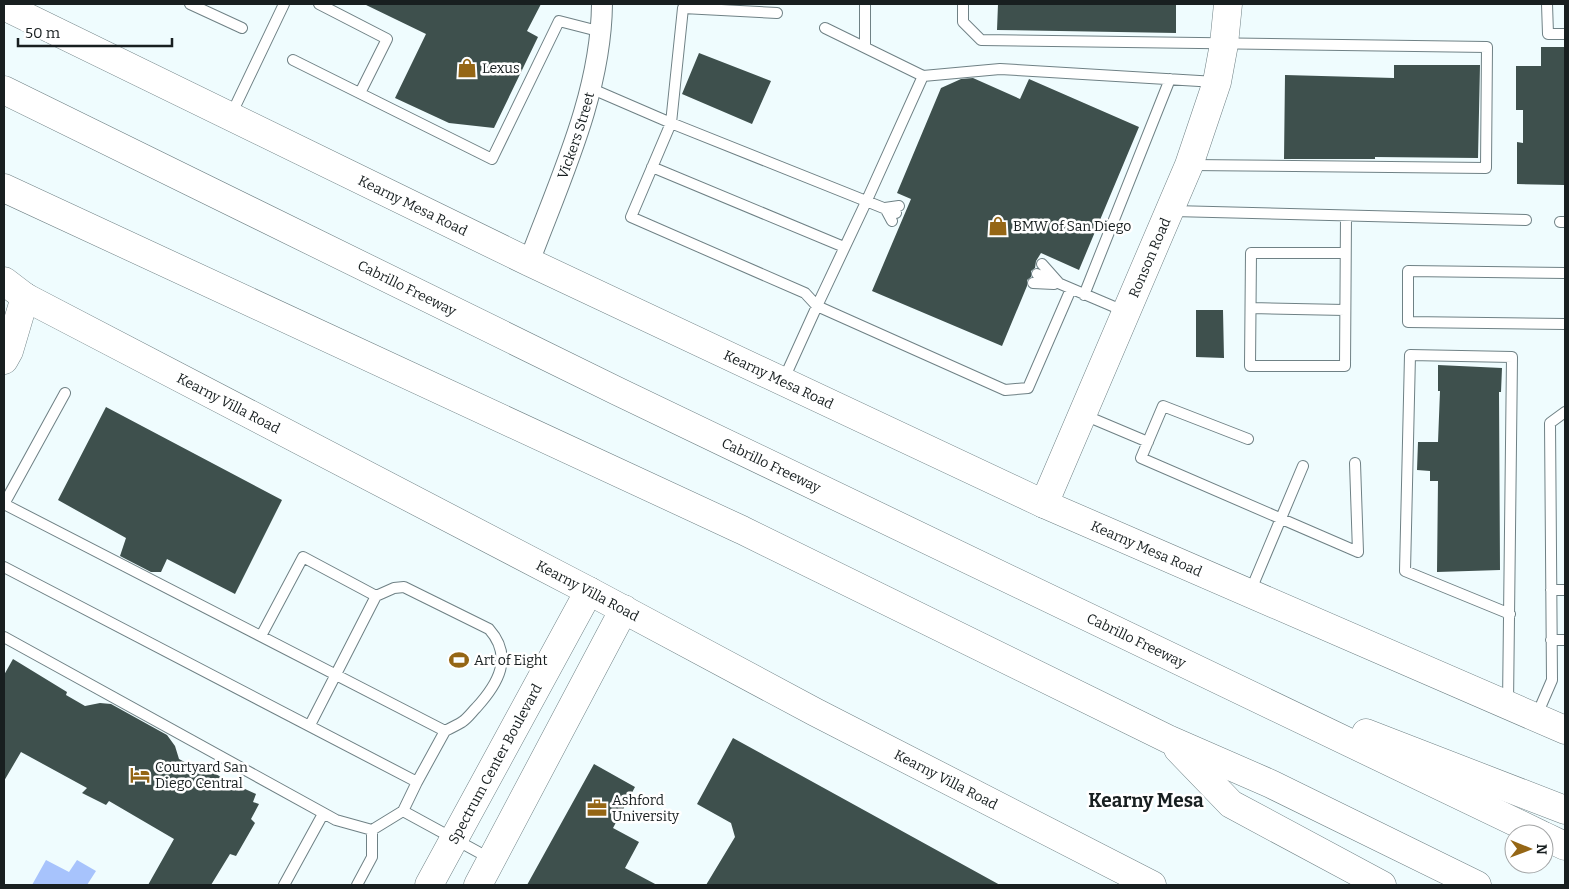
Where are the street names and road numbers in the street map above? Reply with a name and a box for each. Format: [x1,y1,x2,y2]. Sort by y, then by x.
street label: Vickers Street [554,90,598,181]
street label: Kearny Mesa Road [356,172,470,239]
street label: Ronson Road [1125,215,1174,300]
street label: Cabrillo Freeway [355,256,460,320]
street label: Kearny Mesa Road [721,346,836,412]
street label: Kearny Villa Road [174,369,283,437]
street label: Cabrillo Freeway [719,434,824,496]
street label: Kearny Mesa Road [1088,517,1205,580]
street label: Kearny Villa Road [533,556,642,625]
street label: Cabrillo Freeway [1084,609,1189,672]
street label: Spectrum Center Boulevard [445,681,545,847]
street label: Kearny Villa Road [891,746,1001,813]

